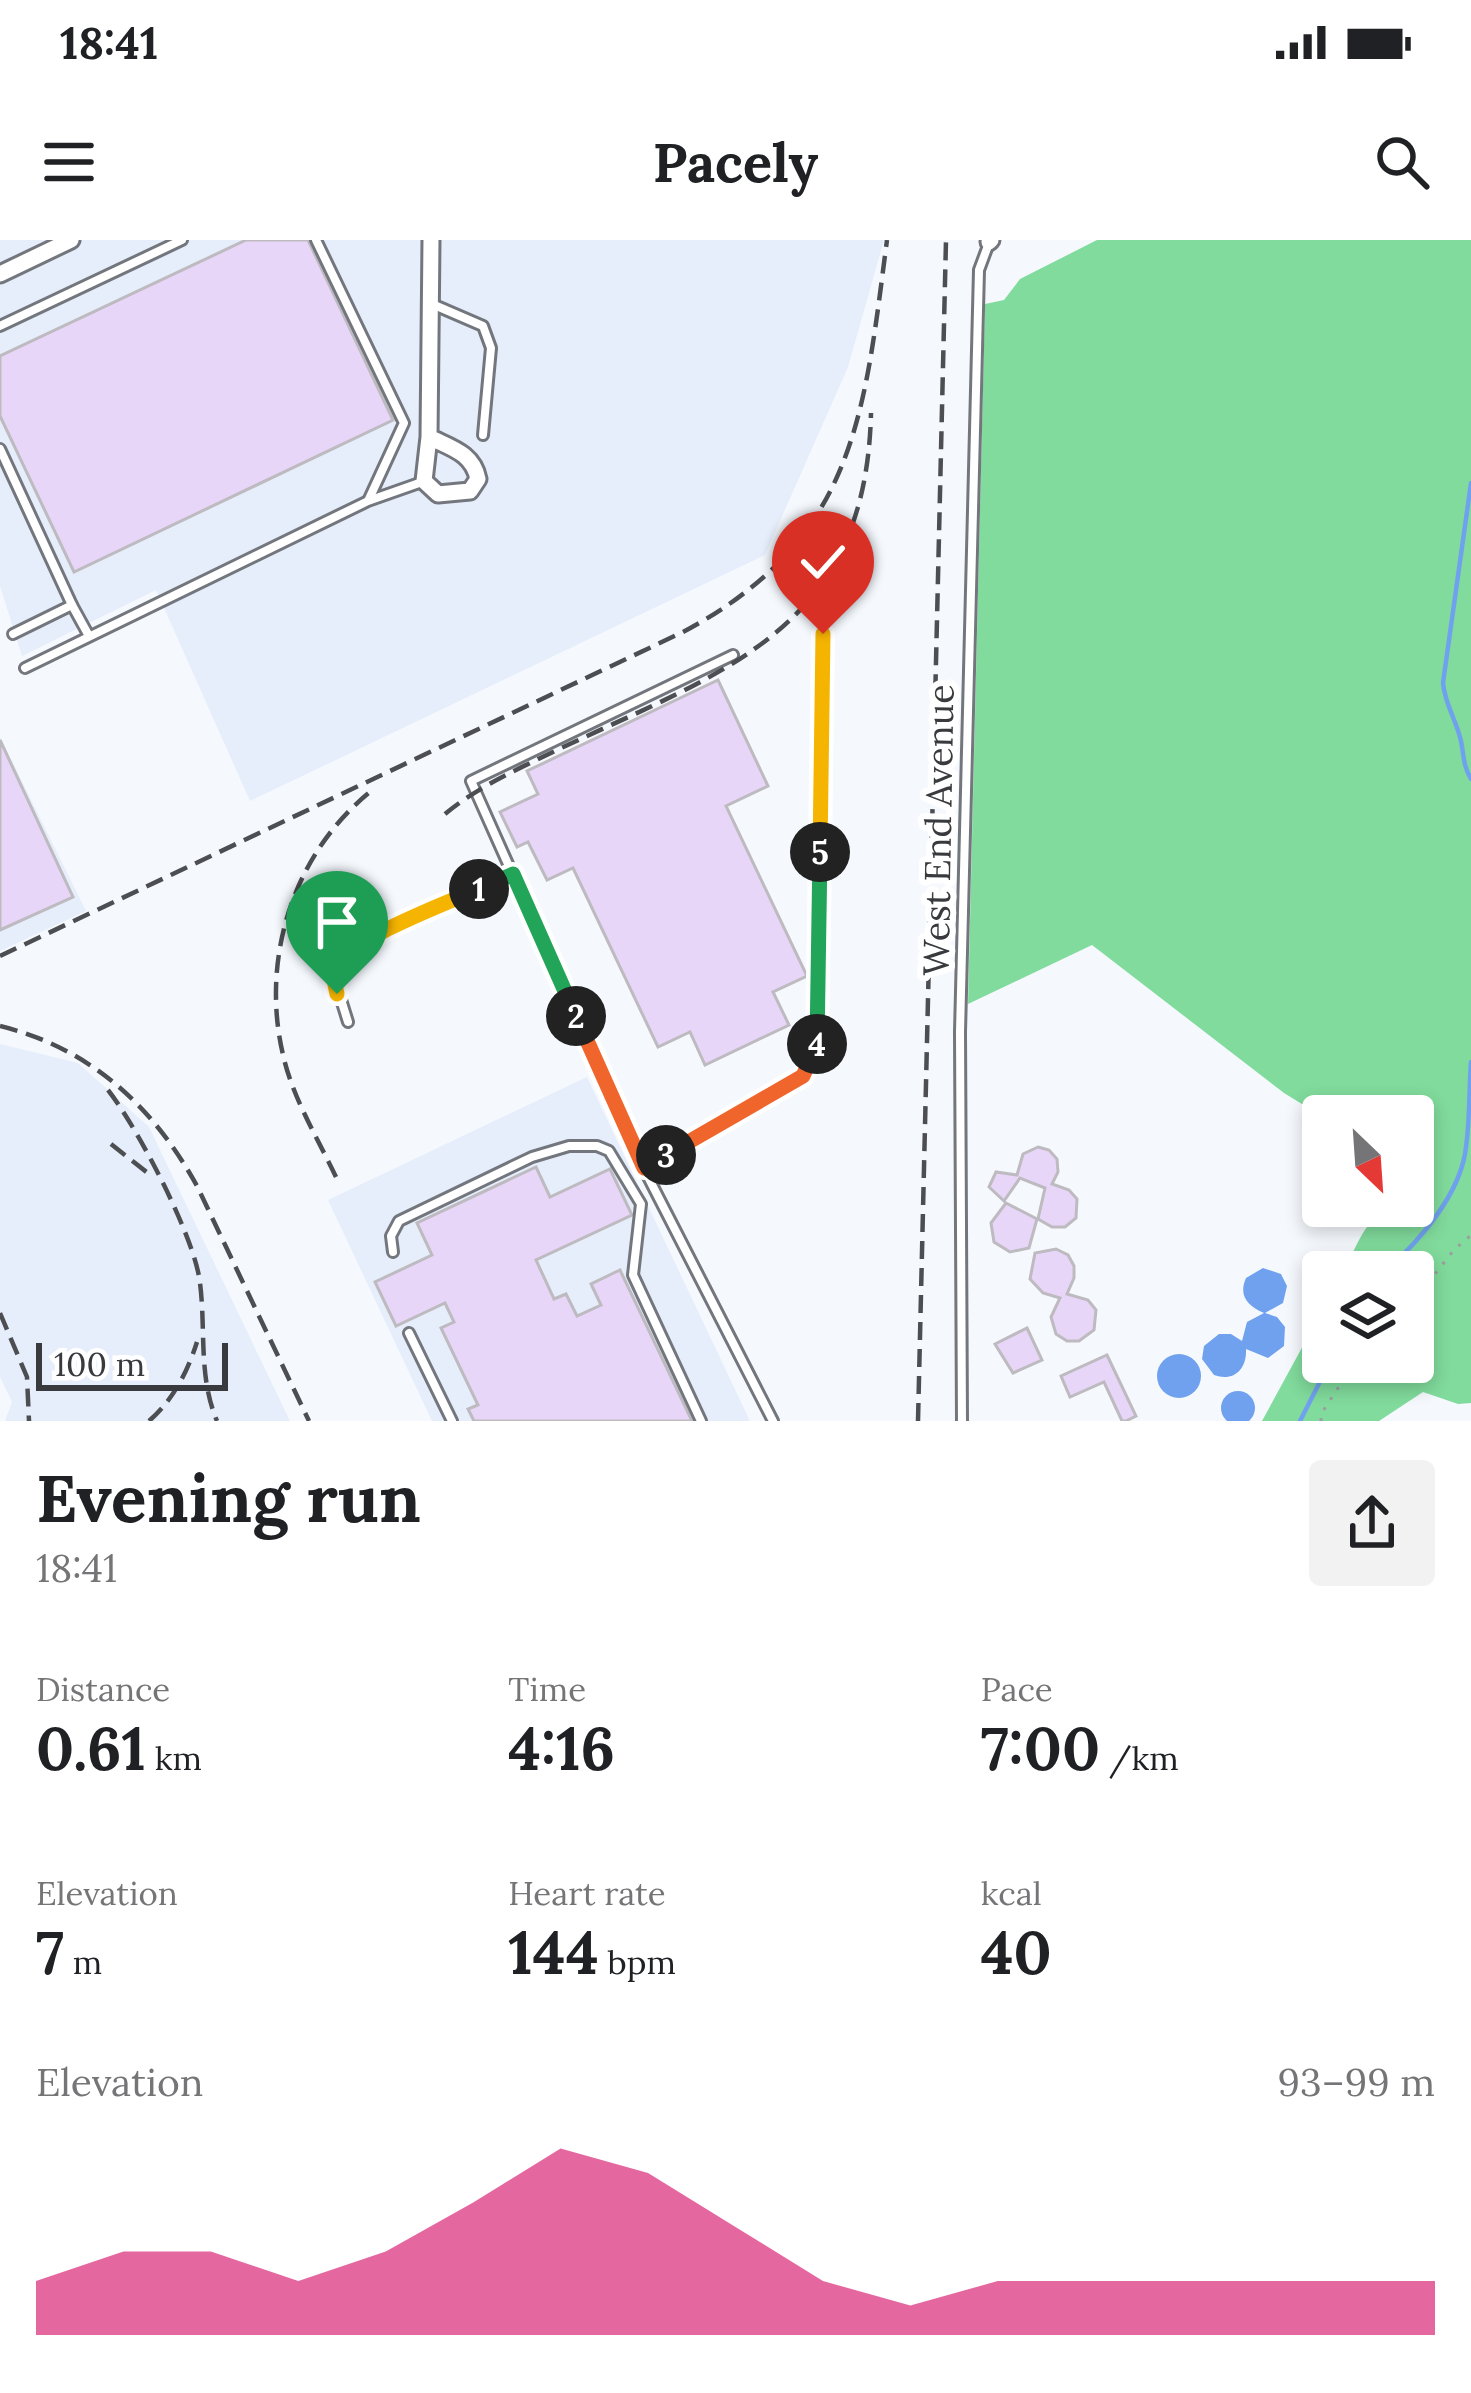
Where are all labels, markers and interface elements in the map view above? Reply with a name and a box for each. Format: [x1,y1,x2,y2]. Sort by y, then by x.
text: 18:41 [60,14,158,71]
text: Pacely [653,128,818,197]
icon: menu [36,129,102,195]
icon: search [1369,129,1435,195]
pin [772,511,874,634]
icon: check [790,529,856,595]
street label: West End Avenue [912,684,964,976]
pin: 5 [790,822,850,882]
text: 5 [811,831,829,873]
pin: 1 [449,859,509,919]
text: 1 [472,868,486,910]
pin [286,871,388,994]
icon: arrive [304,889,370,955]
pin: 2 [546,986,606,1046]
text: 2 [567,995,585,1037]
pin: 4 [787,1014,847,1074]
text: 4 [808,1023,826,1065]
north arrow [1302,1095,1434,1227]
map controls [1302,1095,1434,1383]
pin: 3 [636,1125,696,1185]
text: 3 [657,1134,675,1176]
button: layers [1302,1251,1434,1383]
scale bar [36,1337,228,1390]
text: 100 m [54,1343,145,1385]
text: Evening run [36,1456,421,1540]
button: share [1309,1460,1435,1586]
text: 18:41 [36,1543,117,1593]
text: Distance [36,1668,170,1710]
text: Time [508,1668,586,1710]
text: Pace [981,1668,1053,1710]
text: 0.61 [36,1710,146,1786]
text: 4:16 [508,1710,615,1786]
text: 7:00 [981,1710,1100,1786]
text: km [146,1737,202,1779]
text: /km [1100,1737,1179,1779]
text: Elevation [36,1872,178,1914]
text: Heart rate [508,1872,666,1914]
text: kcal [981,1872,1042,1914]
text: 7 [36,1914,64,1990]
text: 144 [508,1914,599,1990]
text: 40 [981,1914,1052,1990]
text: m [64,1941,102,1983]
text: bpm [599,1941,676,1983]
text: Elevation [36,2057,204,2107]
text: 93–99 m [1278,2057,1435,2107]

